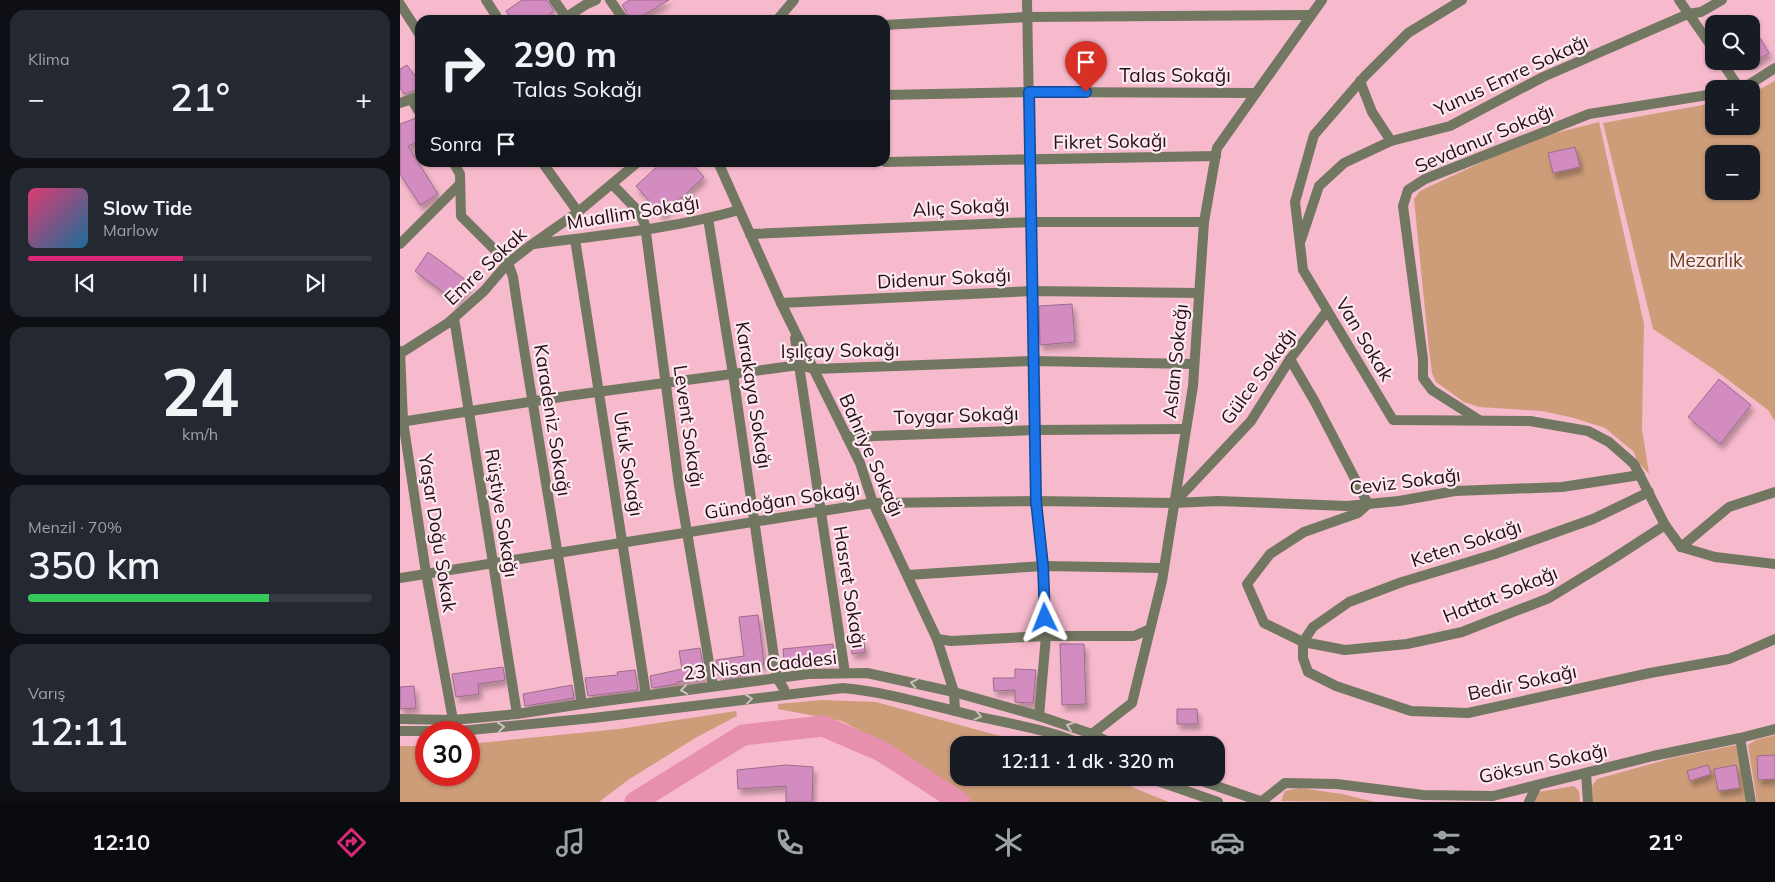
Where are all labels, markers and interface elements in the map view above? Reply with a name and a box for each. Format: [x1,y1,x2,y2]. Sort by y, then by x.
map controls [1705,15,1760,200]
button: search [1705,15,1760,70]
street label: Yunus Emre Sokağı [1429,29,1592,122]
text: 290 m [513,32,617,76]
icon: right [430,35,495,100]
pin [1065,41,1107,92]
icon: arrive [1072,48,1100,76]
text: Klima [28,49,70,69]
street label: Talas Sokağı [1119,63,1231,87]
text: 21° [170,73,230,121]
text: Talas Sokağı [513,75,642,103]
button: + [1705,80,1760,135]
text: − [28,81,45,116]
text: + [355,81,372,116]
street label: Sevdanur Sokağı [1411,98,1557,178]
street label: Fikret Sokağı [1053,128,1167,154]
icon: arrive [492,130,520,158]
text: Sonra [430,132,482,156]
button: − [1705,145,1760,200]
street label: Muallim Sokağı [565,190,701,234]
street label: Alıç Sokağı [912,192,1010,222]
text: Slow Tide [103,196,192,220]
text: Marlow [103,220,159,240]
street label: Emre Sokak [439,222,531,310]
park label: Mezarlık [1669,248,1743,272]
street label: Didenur Sokağı [876,263,1012,293]
icon: previous [71,269,99,297]
icon: pause [186,269,214,297]
icon: next [301,269,329,297]
street label: Van Sokak [1331,293,1399,385]
street label: Aslan Sokağı [1157,303,1193,419]
street label: Karakaya Sokağı [731,320,777,470]
street label: Gülce Sokağı [1215,323,1301,429]
street label: Işılçay Sokağı [780,337,900,363]
street label: Karadeniz Sokağı [529,342,577,498]
text: 24 [161,351,239,432]
street label: Levent Sokağı [669,363,709,489]
street label: Bahriye Sokağı [834,390,910,520]
street label: Toygar Sokağı [893,401,1019,429]
street label: Ufuk Sokağı [609,410,649,518]
text: km/h [182,424,218,444]
street label: Rüştiye Sokağı [480,447,524,579]
street label: Yaşar Doğu Sokak [413,451,462,614]
street label: Ceviz Sokağı [1348,462,1462,500]
street label: Gündoğan Sokağı [703,476,861,524]
street label: Keten Sokağı [1408,514,1524,572]
text: Menzil · 70% [28,517,122,537]
street label: Hasret Sokağı [828,524,872,650]
text: 350 km [28,541,161,589]
street label: Hattat Sokağı [1439,560,1561,628]
position arrow [1018,591,1070,643]
street label: 23 Nisan Caddesi [682,645,838,685]
street label: Bedir Sokağı [1465,659,1579,705]
one-way arrow [909,678,918,689]
text: Varış [28,683,65,703]
one-way arrow [679,685,688,695]
one-way arrow [746,694,754,705]
text: 12:11 [28,707,128,755]
one-way arrow [974,711,983,721]
speed limit sign: 30 [415,721,480,786]
one-way arrow [497,722,505,733]
one-way arrow [1067,722,1075,732]
street label: Göksun Sokağı [1477,738,1609,788]
text: 12:11 · 1 dk · 320 m [1001,749,1174,773]
icon: directions [334,825,369,860]
icon: music [553,825,588,860]
icon: phone [772,825,807,860]
icon: climate [991,825,1026,860]
icon: car [1210,825,1245,860]
icon: filters [1429,825,1464,860]
text: 12:10 [92,828,150,856]
text: 21° [1648,828,1683,856]

